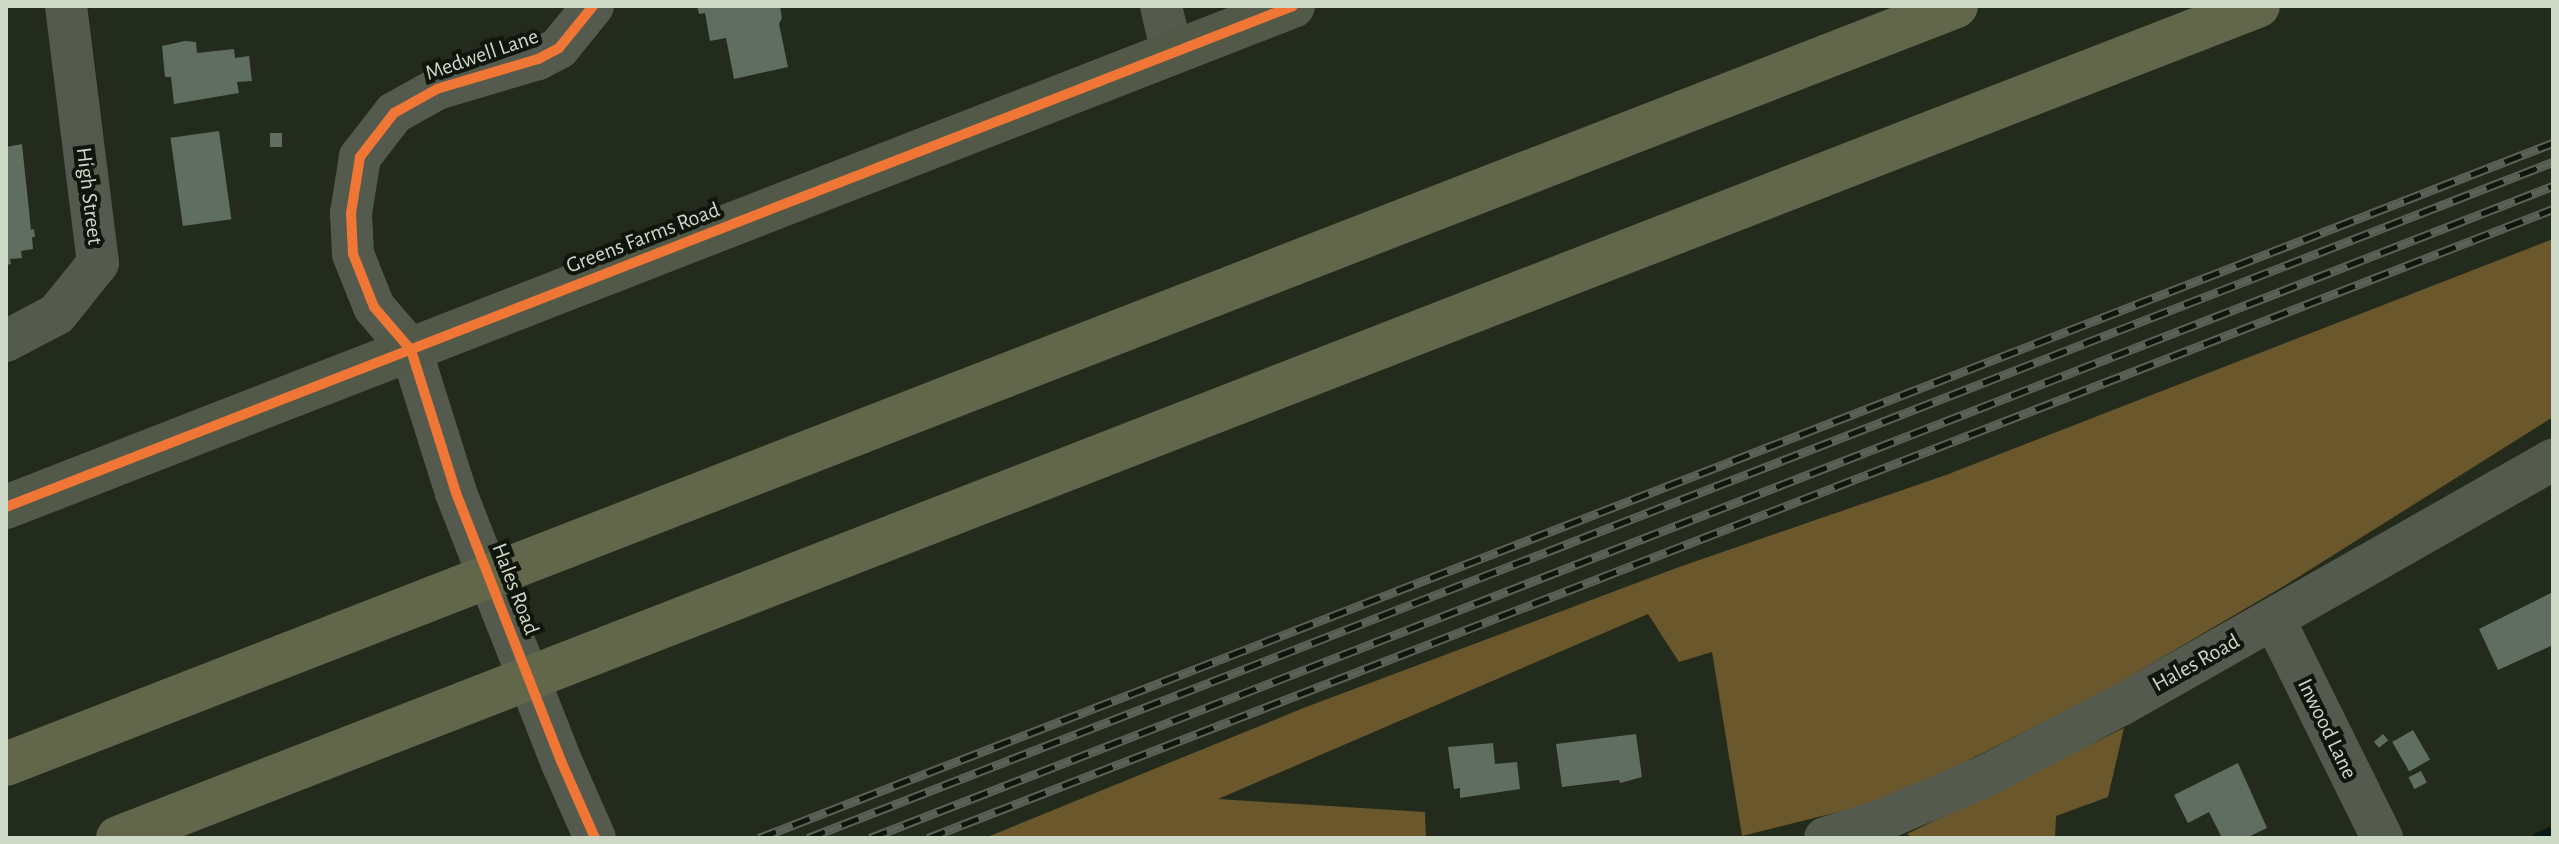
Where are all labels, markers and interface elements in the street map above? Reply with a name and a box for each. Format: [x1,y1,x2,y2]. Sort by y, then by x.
street label: Medwell Lane [422,23,542,87]
street label: High Street [70,146,108,246]
street label: Greens Farms Road [562,197,724,279]
street label: Hales Road [485,540,545,638]
street label: Hales Road [2148,628,2244,698]
street label: Inwood Lane [2291,675,2363,783]

